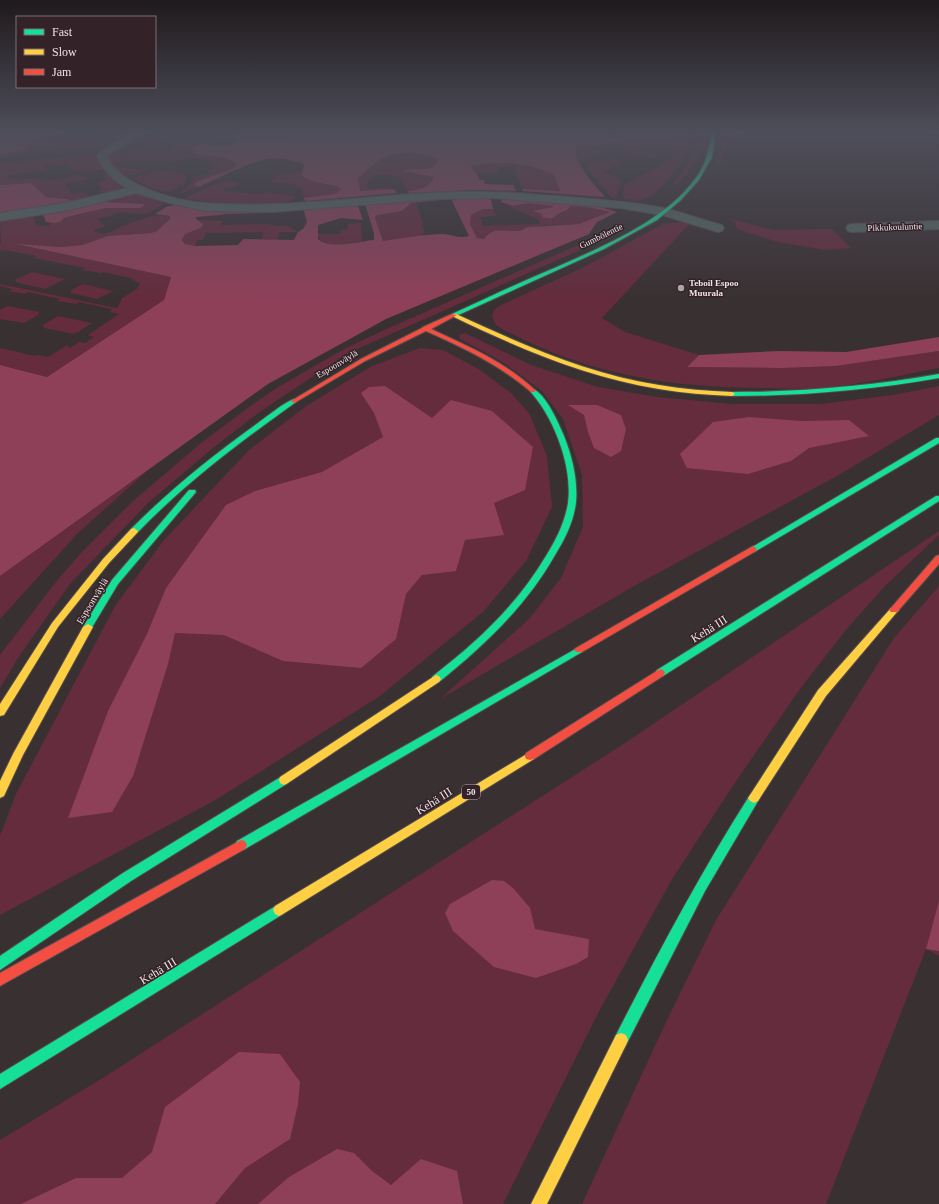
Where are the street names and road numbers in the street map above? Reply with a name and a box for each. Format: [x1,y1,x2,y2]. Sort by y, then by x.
street label: Gumbölentie [578,221,624,251]
street label: Pikkukouluntie [867,221,923,233]
street label: Espoonväylä [314,348,360,380]
street label: Espoonväylä [74,576,110,626]
street label: Kehä III [688,612,730,646]
street label: Kehä III [413,784,455,818]
road number: 50 [462,785,480,799]
street label: Kehä III [137,955,179,987]

